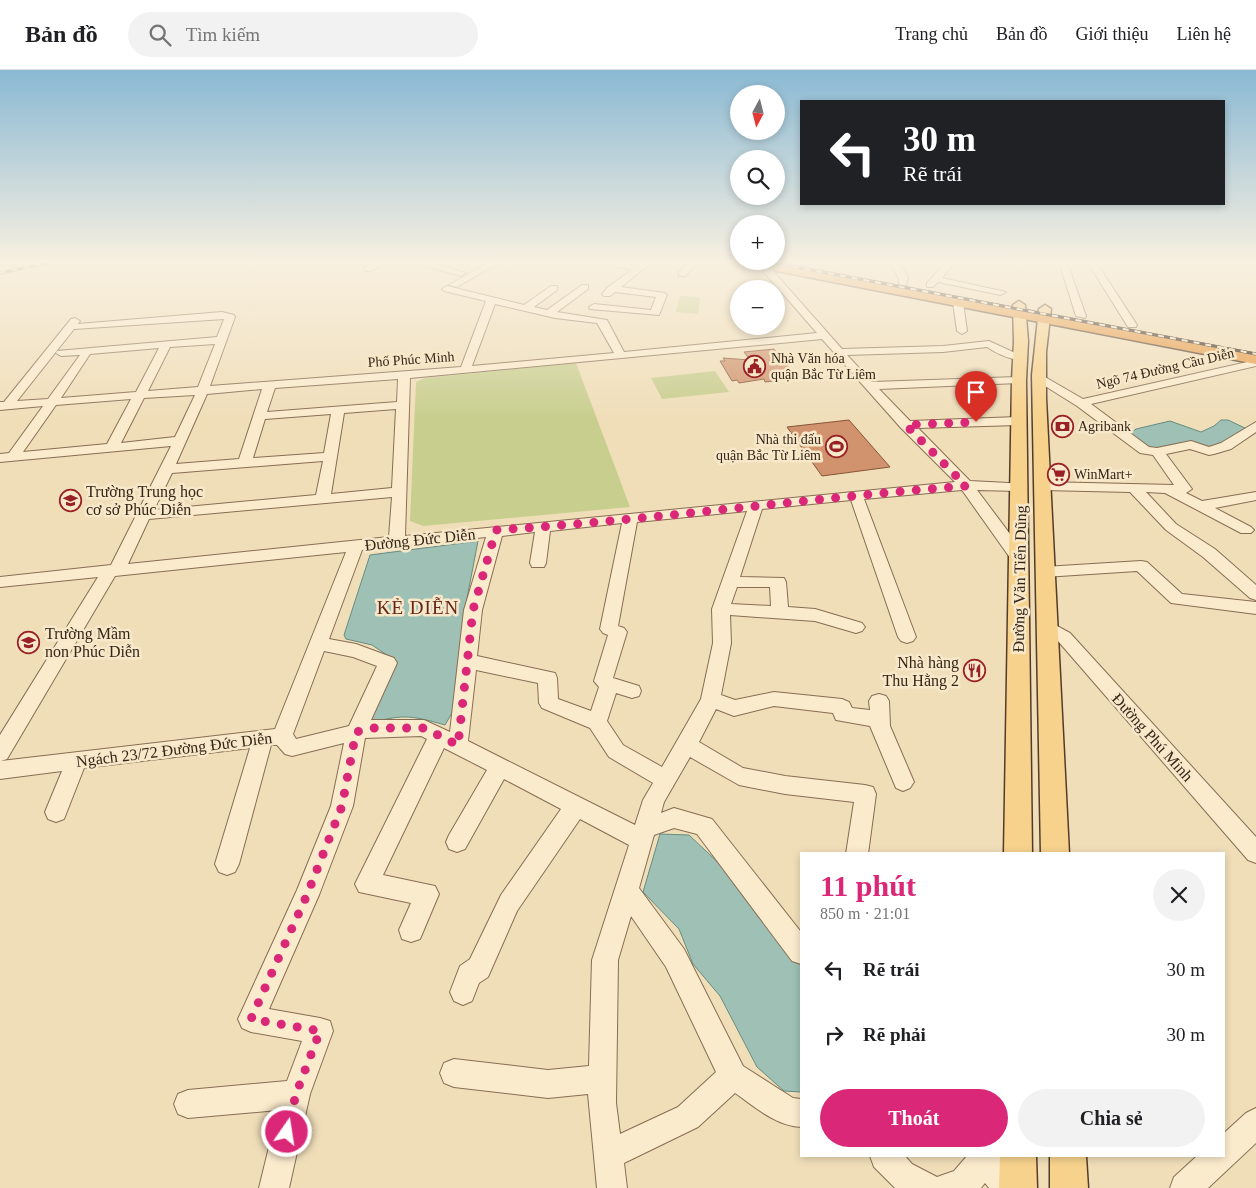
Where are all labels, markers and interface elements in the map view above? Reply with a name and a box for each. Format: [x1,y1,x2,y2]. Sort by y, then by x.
search box [128,12,478,57]
text: Bản đồ [25,21,98,47]
icon: search [146,21,174,49]
text: Tìm kiếm [186,24,260,45]
text: Trang chủ [895,24,968,44]
text: Bản đồ [996,24,1048,44]
text: Giới thiệu [1076,24,1149,44]
text: Liên hệ [1177,24,1231,44]
north arrow [730,85,785,140]
map controls [730,85,785,335]
icon: left [820,120,885,185]
text: 30 m [903,120,976,159]
button: search [730,150,785,205]
text: Rẽ trái [903,161,962,186]
button: + [730,215,785,270]
button: − [730,280,785,335]
street label: Ngõ 74 Đường Cầu Diễn [1095,345,1235,392]
street label: Phố Phúc Minh [367,349,455,370]
place label: Nhà Văn hóa quận Bắc Từ Liêm [771,351,876,382]
public building icon: Nhà Văn hóa quận Bắc Từ Liêm [743,354,767,378]
pin [955,371,997,422]
icon: arrive [962,378,990,406]
bank icon: Agribank [1050,414,1074,438]
place label: Agribank [1078,419,1131,434]
place label: Nhà thi đấu quận Bắc Từ Liêm [716,432,821,463]
sports icon: Nhà thi đấu quận Bắc Từ Liêm [825,435,849,459]
supermarket icon: WinMart+ [1046,462,1070,486]
place label: WinMart+ [1074,467,1133,482]
place label: Trường Trung học cơ sở Phúc Diễn [86,483,203,518]
school or university icon: Trường Trung học cơ sở Phúc Diễn [58,488,82,512]
street label: Đường Văn Tiến Dũng [1010,505,1030,653]
street label: Đường Đức Diễn [364,525,476,555]
district label: KẺ DIỄN [377,597,459,618]
place label: Trường Mầm non Phúc Diễn [45,625,140,660]
school or university icon: Trường Mầm non Phúc Diễn [17,630,41,654]
place label: Nhà hàng Thu Hằng 2 [883,654,959,690]
restaurant icon: Nhà hàng Thu Hằng 2 [963,659,987,683]
street label: Đường Phú Minh [1108,690,1197,785]
street label: Ngách 23/72 Đường Đức Diễn [75,729,273,771]
text: 11 phút [820,869,916,902]
button: close [1153,869,1205,921]
text: 850 m · 21:01 [820,905,910,922]
icon: left [820,956,848,984]
text: Rẽ trái [863,959,919,980]
text: 30 m [1166,959,1205,980]
icon: right [820,1021,848,1049]
text: Rẽ phải [863,1024,926,1045]
text: 30 m [1166,1024,1205,1045]
button: Thoát [820,1089,1008,1147]
button: Chia sẻ [1018,1089,1205,1147]
position arrow [260,1105,312,1157]

